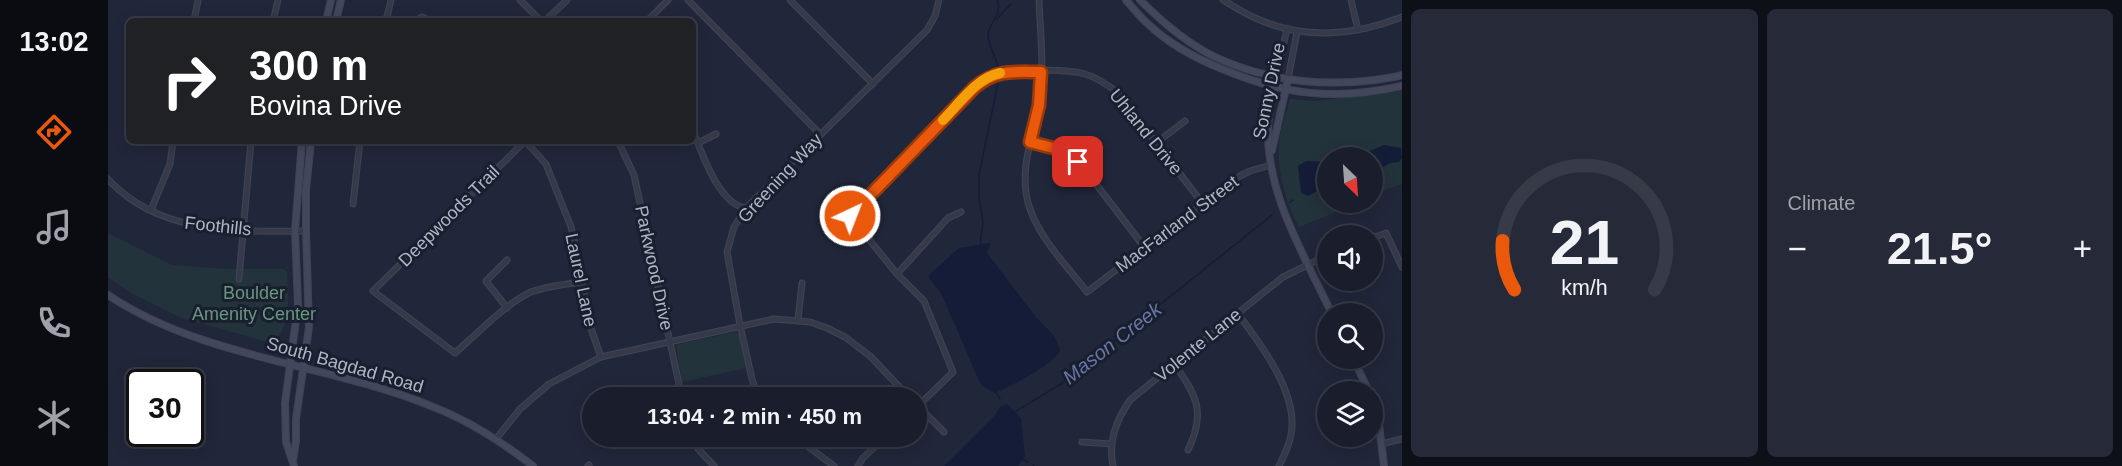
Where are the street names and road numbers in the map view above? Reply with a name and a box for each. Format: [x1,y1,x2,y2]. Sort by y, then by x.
street label: Sonny Drive [1249,41,1289,141]
street label: Uhland Drive [1105,85,1187,179]
street label: Greening Way [734,129,826,227]
street label: Deepwoods Trail [395,162,503,270]
street label: MacFarland Street [1112,171,1242,277]
street label: Parkwood Drive [631,204,677,332]
street label: Foothills [184,213,252,239]
street label: Laurel Lane [561,231,601,329]
street label: Volente Lane [1151,304,1245,386]
street label: South Bagdad Road [264,333,426,397]

